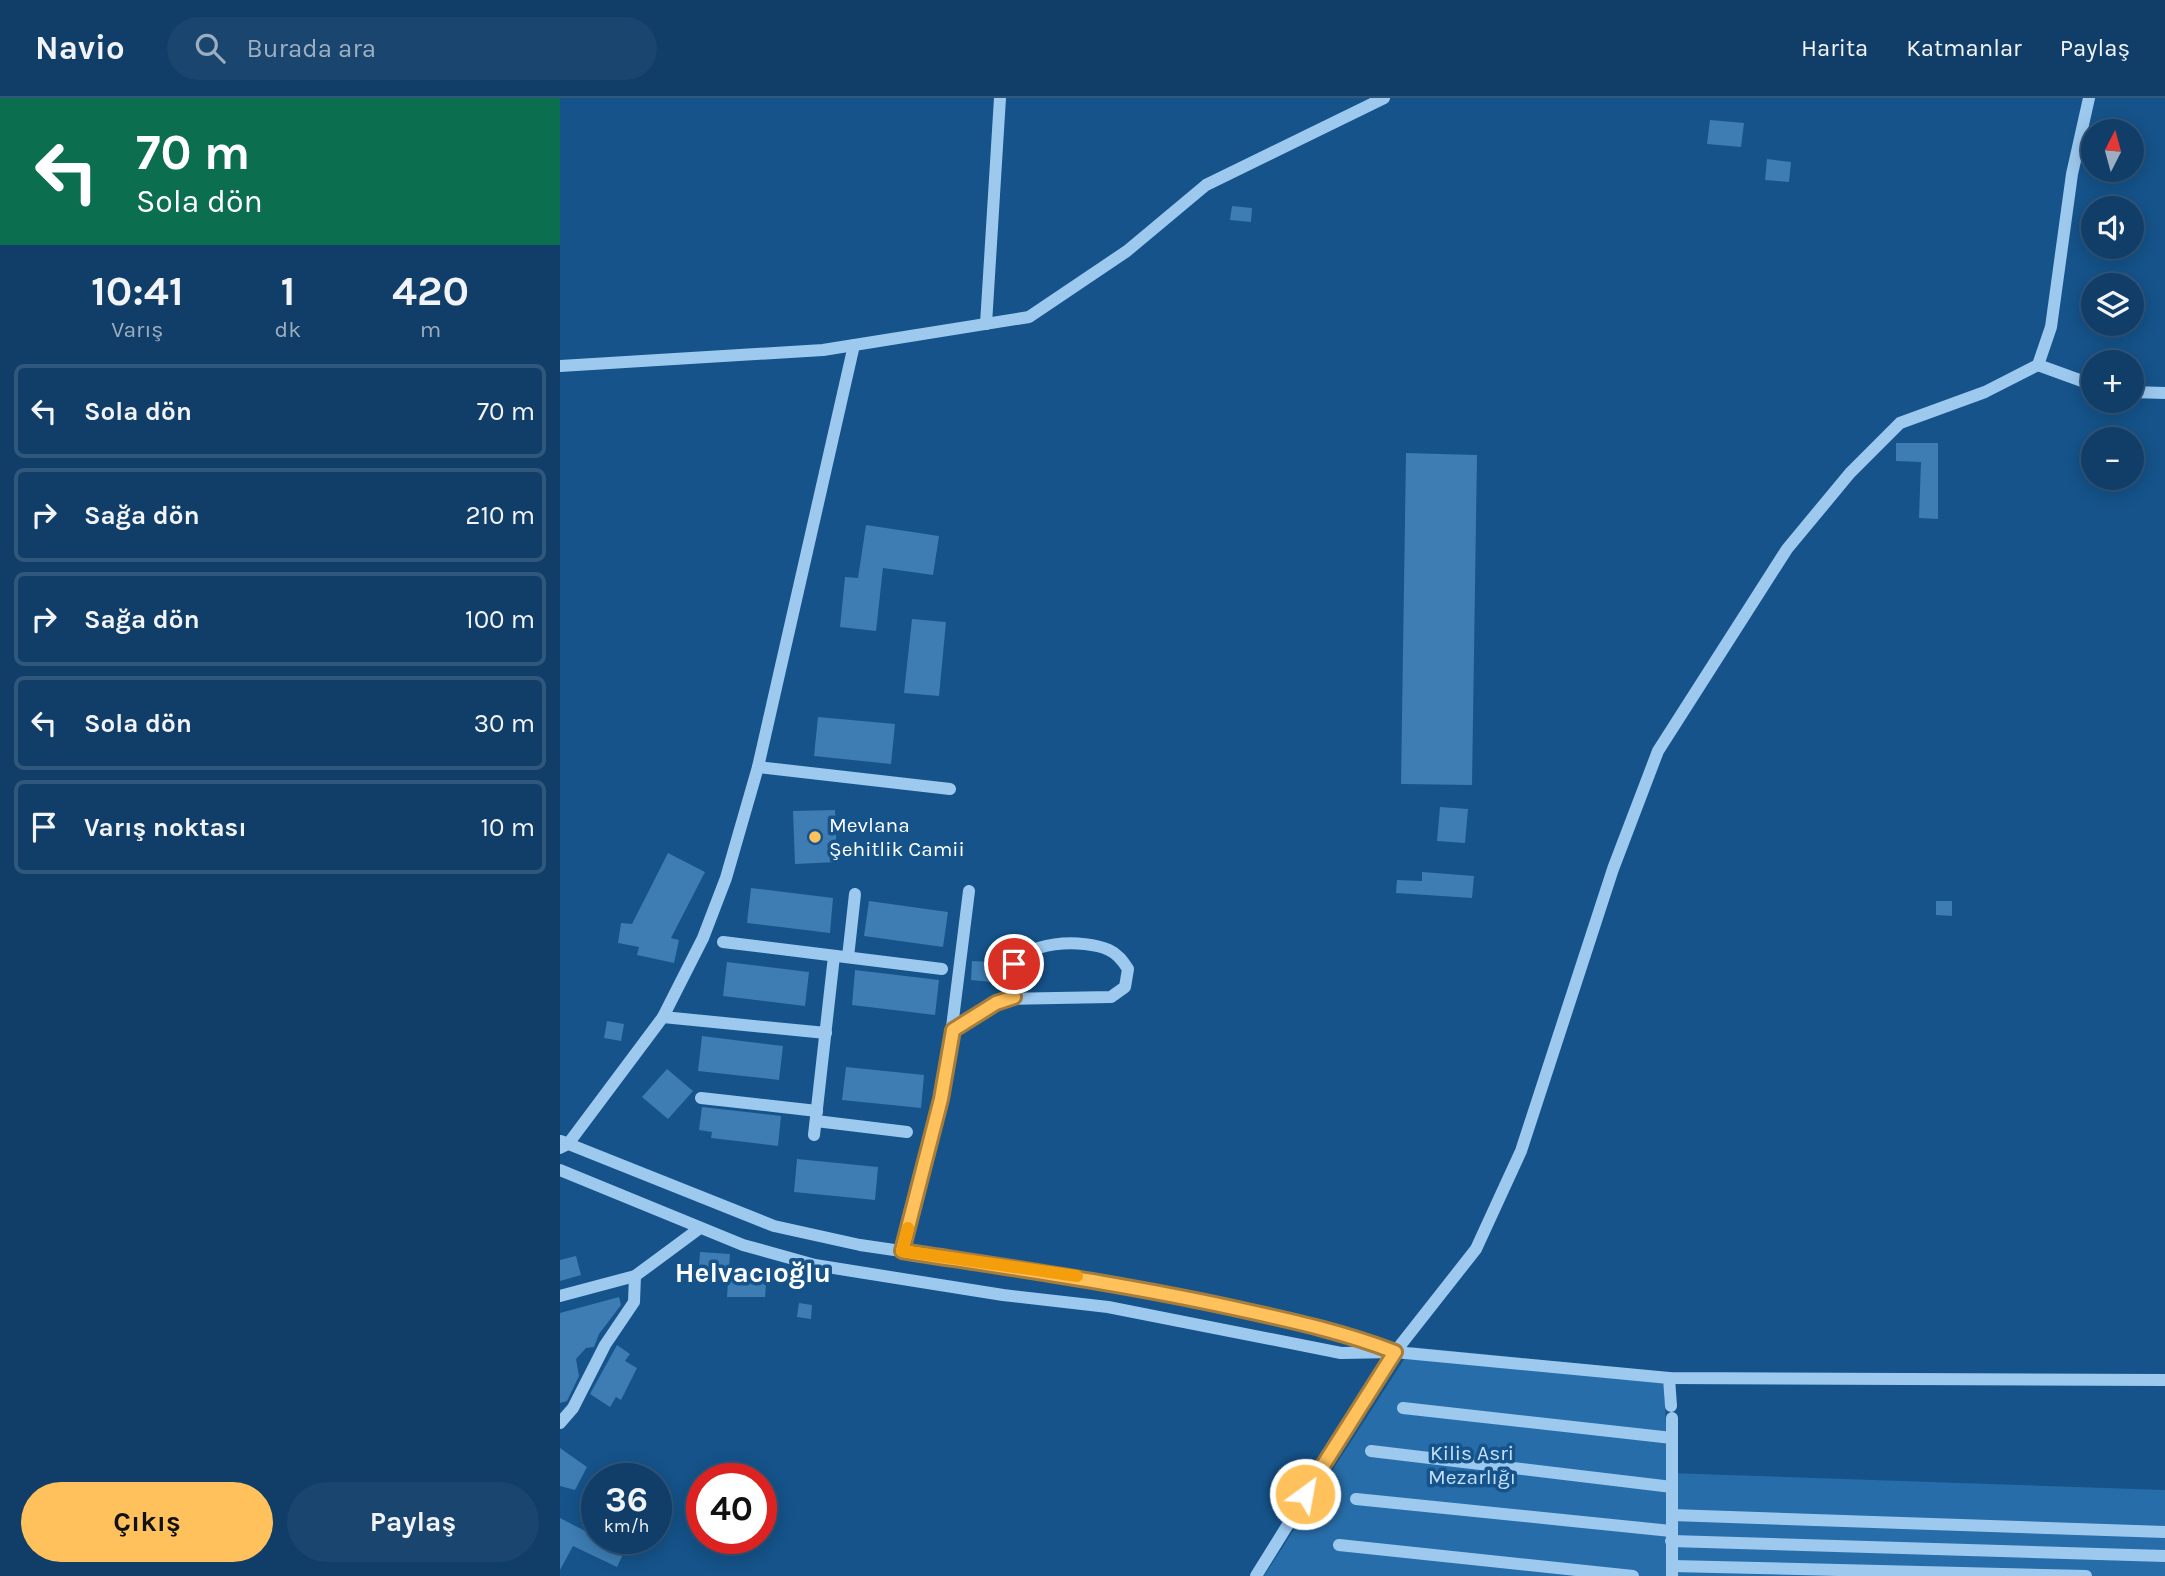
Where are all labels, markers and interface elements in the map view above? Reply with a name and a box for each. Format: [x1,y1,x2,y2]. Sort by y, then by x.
search box [167,17,657,80]
text: Navio [35,29,125,67]
icon: search [191,29,229,67]
text: Burada ara [247,33,376,64]
text: Harita [1801,34,1868,62]
text: Katmanlar [1906,34,2022,62]
text: Paylaş [2060,34,2130,62]
north arrow [2081,119,2144,182]
map controls [2081,119,2144,490]
text: 70 m [136,124,250,181]
icon: left [21,126,112,217]
text: Sola dön [136,183,263,220]
button: sound [2081,196,2144,259]
text: 10:41 [91,266,184,316]
text: 1 [280,266,295,316]
text: 420 [392,266,469,316]
button: layers [2081,273,2144,336]
text: Varış [111,316,163,343]
text: dk [275,316,301,343]
text: m [420,316,441,343]
button: + [2081,350,2144,413]
icon: left [25,392,63,430]
text: Sola dön [84,396,192,427]
text: 70 m [477,396,535,427]
button: − [2081,427,2144,490]
icon: right [25,496,63,534]
text: Sağa dön [84,500,200,531]
text: 210 m [465,500,535,531]
icon: right [25,600,63,638]
text: Sağa dön [84,604,200,635]
text: 100 m [465,604,535,635]
icon: left [25,704,63,742]
text: Sola dön [84,708,192,739]
text: 30 m [474,708,535,739]
icon: arrive [25,808,63,846]
text: Varış noktası [84,812,247,843]
text: 10 m [480,812,535,843]
place label: Mevlana Şehitlik Camii [829,813,965,861]
marker: Mevlana Şehitlik Camii [807,829,823,845]
pin [984,934,1044,994]
icon: arrive [995,945,1033,983]
district label: Helvacıoğlu [675,1256,831,1289]
park label: Kilis Asri Mezarlığı [1428,1441,1516,1489]
position arrow [1268,1457,1342,1531]
speed limit sign: 40 [686,1463,777,1554]
text: 36 [605,1479,648,1520]
button: Çıkış [21,1482,273,1562]
button: Paylaş [287,1482,539,1562]
text: km/h [604,1515,649,1537]

